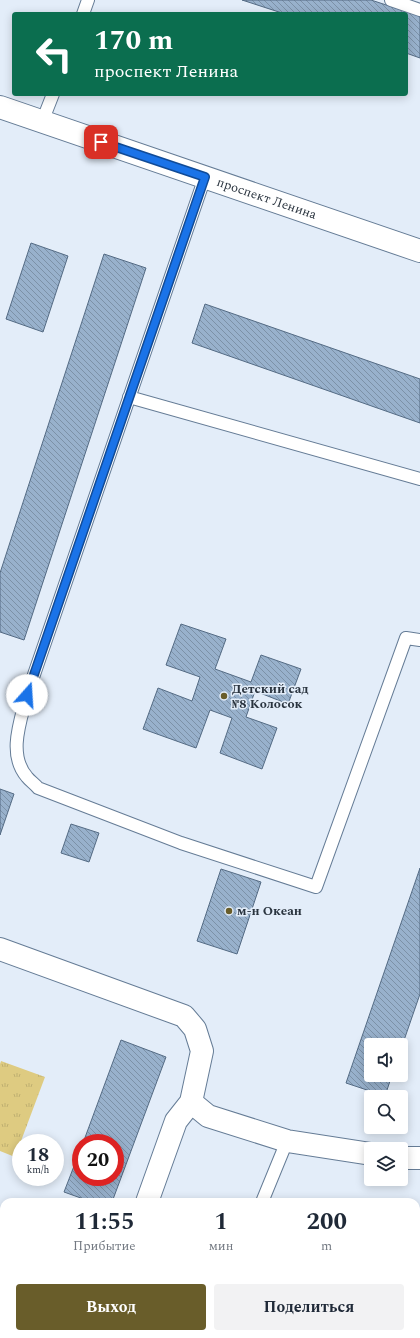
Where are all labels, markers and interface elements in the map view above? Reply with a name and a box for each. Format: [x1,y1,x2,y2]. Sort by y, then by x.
text: 170 m [94,19,173,62]
icon: left [28,28,80,80]
text: проспект Ленина [94,58,238,85]
pin [84,125,118,159]
icon: arrive [90,131,112,153]
street label: проспект Ленина [214,172,320,225]
position arrow [6,674,48,716]
place label: Детский сад №8 Колосок [232,679,309,714]
marker: Детский сад №8 Колосок [219,691,229,701]
place label: м-н Океан [237,901,302,921]
marker: м-н Океан [224,906,234,916]
map controls [364,1038,408,1186]
button: sound [364,1038,408,1082]
button: search [364,1090,408,1134]
speed limit sign: 20 [72,1134,124,1186]
text: 18 [27,1140,49,1170]
button: layers [364,1142,408,1186]
text: km/h [27,1162,49,1178]
text: 11:55 [74,1204,134,1240]
text: 1 [214,1204,228,1240]
text: 200 [306,1204,347,1240]
text: Прибытие [73,1236,136,1256]
text: мин [209,1236,233,1256]
text: m [321,1236,332,1256]
button: Выход [16,1284,206,1330]
button: Поделиться [214,1284,404,1330]

